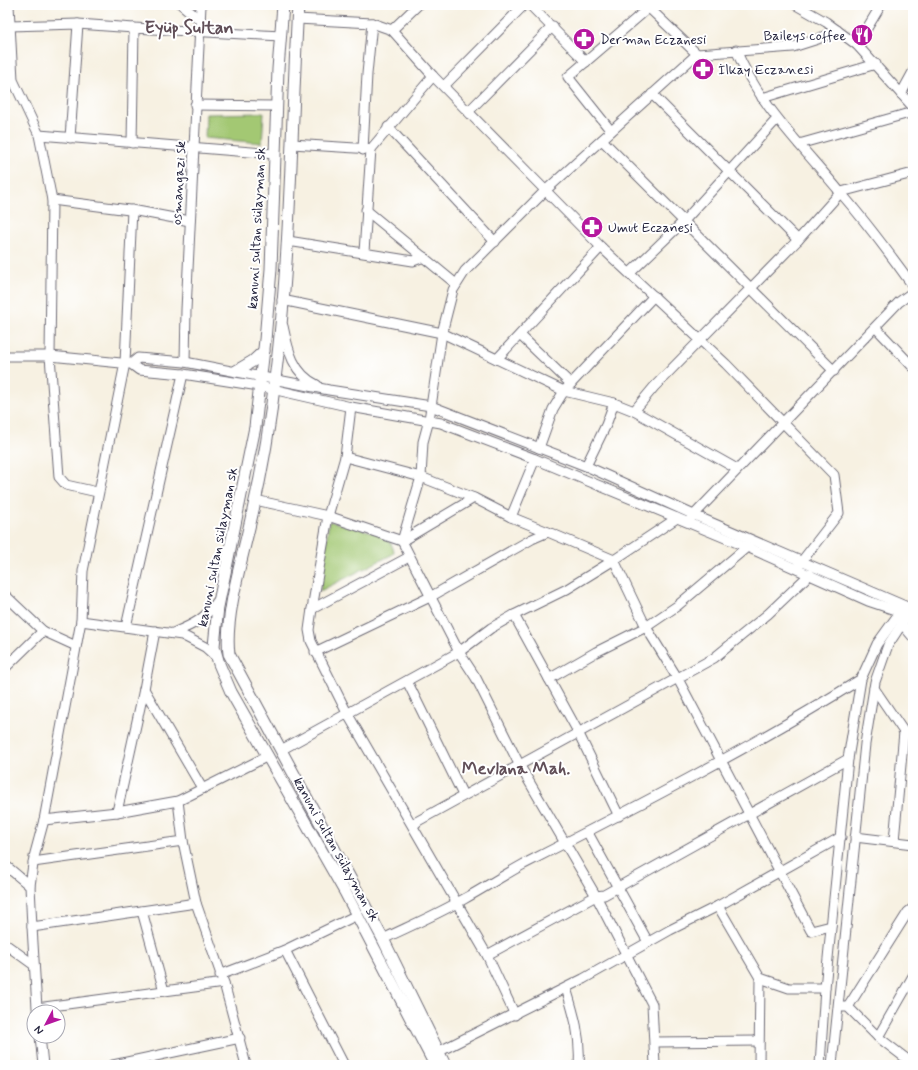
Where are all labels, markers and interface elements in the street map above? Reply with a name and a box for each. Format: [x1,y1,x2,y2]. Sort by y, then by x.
district label: Eyüp Sultan [144,16,234,40]
restaurant icon: Baileys coffee [849,22,875,48]
pharmacy icon: Derman Eczanesi [571,26,597,52]
place label: Baileys coffee [764,27,846,45]
place label: Derman Eczanesi [600,31,706,49]
pharmacy icon: İlkay Eczanesi [690,56,716,82]
place label: İlkay Eczanesi [718,61,813,79]
street label: osmangazi sk [168,141,190,226]
street label: kanuni sultan sülayman sk [244,147,270,309]
pharmacy icon: Umut Eczanesi [579,214,605,240]
place label: Umut Eczanesi [608,219,693,237]
street label: kanuni sultan sülayman sk [194,466,242,628]
district label: Mevlana Mah. [462,757,570,781]
street label: kanuni sultan sülayman sk [289,774,383,925]
north arrow [26,1004,66,1044]
text: N [32,1023,47,1037]

